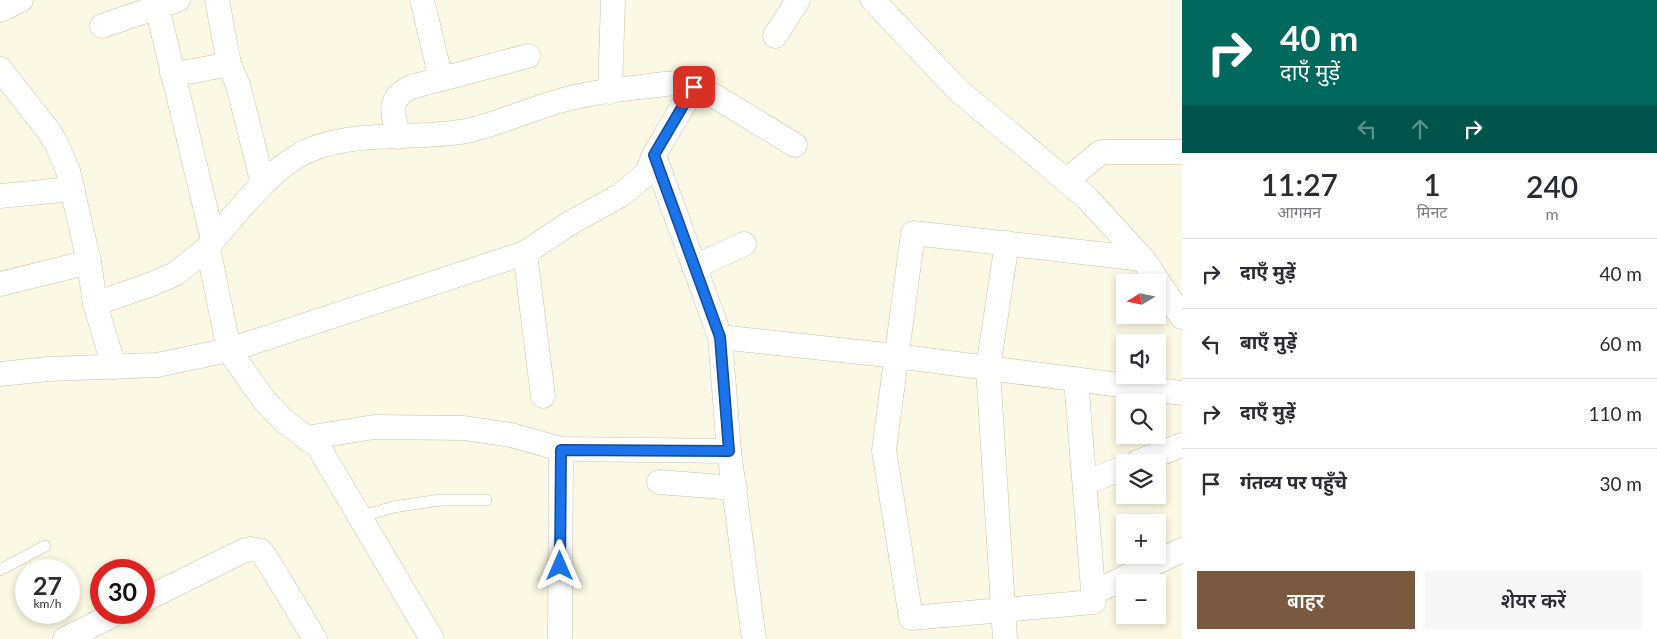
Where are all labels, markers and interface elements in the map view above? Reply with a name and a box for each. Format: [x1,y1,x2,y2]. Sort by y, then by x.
text: 40 m [1280,16,1358,58]
icon: right [1197,20,1262,85]
text: दाएँ मुड़ें [1280,58,1340,85]
pin [673,66,715,108]
icon: arrive [680,73,708,101]
icon: left [1353,115,1381,143]
icon: ahead [1406,115,1434,143]
icon: right [1459,115,1487,143]
text: 11:27 [1261,166,1338,202]
text: 1 [1423,166,1441,202]
text: 240 [1526,168,1578,204]
text: आगमन [1277,202,1321,221]
text: मिनट [1417,202,1447,221]
text: m [1546,204,1559,223]
icon: right [1197,260,1225,288]
text: दाएँ मुड़ें [1240,260,1296,283]
text: 40 m [1599,262,1642,285]
north arrow [1116,274,1166,324]
map controls [1116,274,1166,624]
icon: left [1197,330,1225,358]
text: बाएँ मुड़ें [1240,330,1297,353]
text: 60 m [1599,332,1642,355]
button: sound [1116,334,1166,384]
button: search [1116,394,1166,444]
icon: right [1197,400,1225,428]
text: दाएँ मुड़ें [1240,400,1296,423]
text: 110 m [1588,402,1642,425]
button: layers [1116,454,1166,504]
icon: arrive [1197,470,1225,498]
text: गंतव्य पर पहुँचे [1240,470,1347,493]
text: 30 m [1599,472,1642,495]
button: + [1116,514,1166,564]
position arrow [533,539,585,591]
speed limit sign: 30 [90,559,155,624]
text: 27 [33,570,62,600]
button: बाहर [1197,571,1415,629]
button: शेयर करें [1425,571,1642,629]
button: − [1116,574,1166,624]
text: km/h [33,596,62,611]

